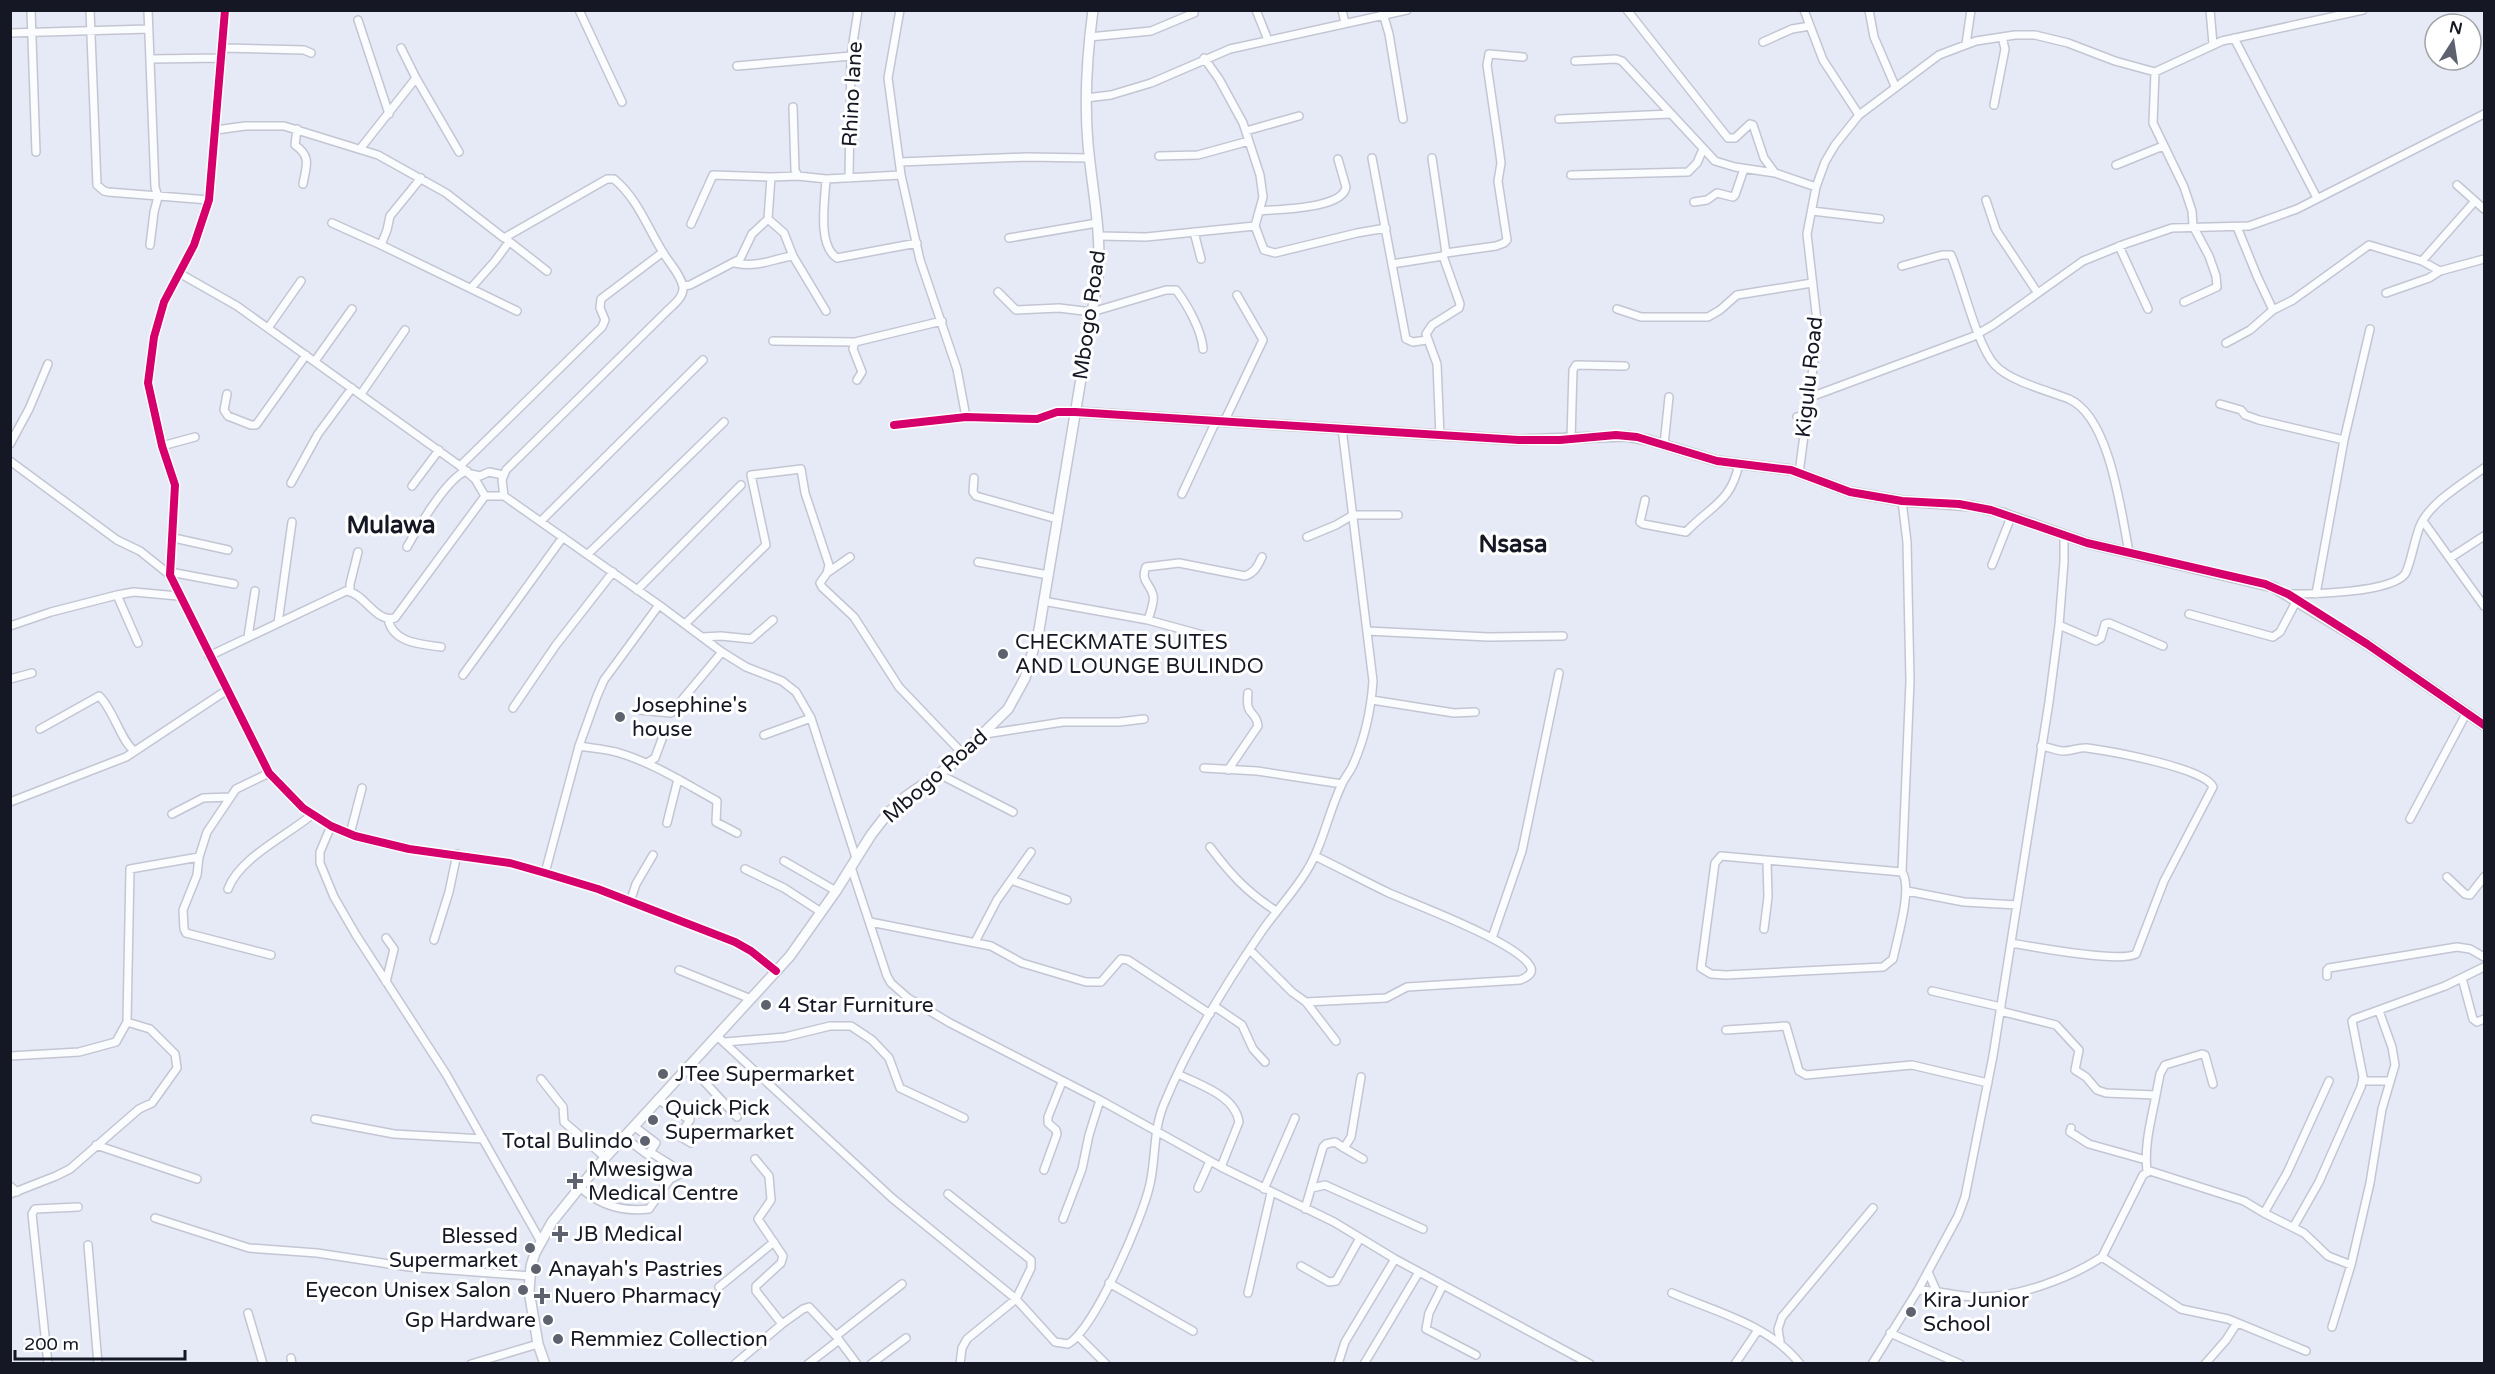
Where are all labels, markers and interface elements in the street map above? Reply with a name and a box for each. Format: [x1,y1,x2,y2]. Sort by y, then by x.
north arrow [2423,12,2483,72]
text: N [2448,17,2464,39]
street label: Rhino lane [837,40,868,147]
street label: Mbogo Road [1068,249,1111,381]
street label: Kigulu Road [1791,315,1828,439]
district label: Mulawa [346,511,436,540]
district label: Nsasa [1478,530,1548,559]
place label: CHECKMATE SUITES AND LOUNGE BULINDO [1015,630,1264,679]
marker: CHECKMATE SUITES AND LOUNGE BULINDO [996,647,1010,661]
place label: Josephine's house [632,693,747,742]
marker: Josephine's house [613,710,627,724]
street label: Mbogo Road [878,724,993,829]
place label: 4 Star Furniture [778,993,934,1018]
marker: 4 Star Furniture [759,998,773,1012]
place label: JTee Supermarket [675,1062,854,1087]
marker: JTee Supermarket [656,1067,670,1081]
place label: Quick Pick Supermarket [665,1096,794,1145]
marker: Quick Pick Supermarket [646,1113,660,1127]
place label: Total Bulindo [502,1129,633,1154]
marker: Total Bulindo [638,1134,652,1148]
place label: Mwesigwa Medical Centre [588,1157,738,1206]
marker: Mwesigwa Medical Centre [566,1172,584,1190]
place label: JB Medical [574,1222,682,1247]
place label: Blessed Supermarket [389,1224,518,1273]
marker: JB Medical [551,1225,569,1243]
marker: Blessed Supermarket [523,1241,537,1255]
place label: Anayah's Pastries [548,1257,723,1282]
marker: Anayah's Pastries [529,1262,543,1276]
place label: Eyecon Unisex Salon [305,1278,511,1303]
marker: Eyecon Unisex Salon [516,1283,530,1297]
place label: Nuero Pharmacy [554,1284,721,1309]
place label: Kira Junior School [1923,1288,2029,1337]
marker: Nuero Pharmacy [535,1289,549,1303]
marker: Kira Junior School [1904,1305,1918,1319]
place label: Gp Hardware [405,1308,536,1333]
marker: Gp Hardware [541,1313,555,1327]
scale bar [15,1323,184,1361]
place label: Remmiez Collection [570,1327,768,1352]
marker: Remmiez Collection [551,1332,565,1346]
text: 200 m [24,1333,79,1355]

